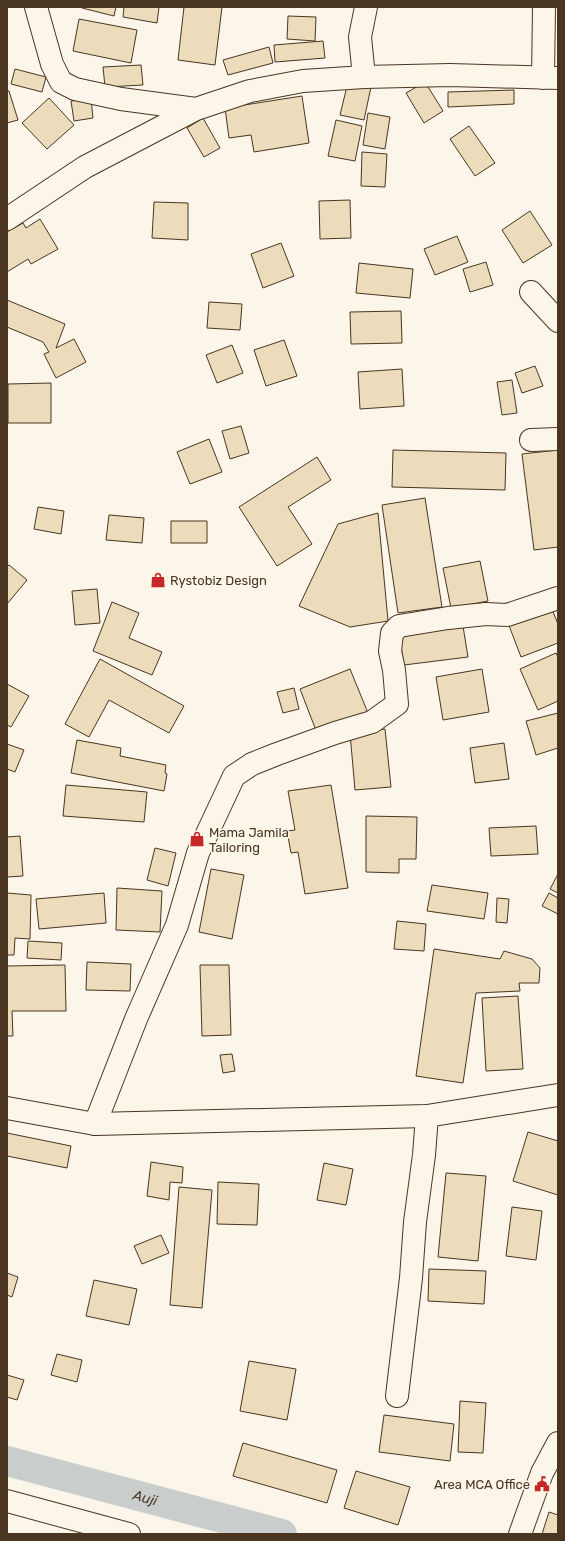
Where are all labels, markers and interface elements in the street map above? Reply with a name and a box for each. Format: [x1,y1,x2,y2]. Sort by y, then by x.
shop icon: Rystobiz Design [149,571,167,589]
place label: Rystobiz Design [170,573,267,589]
place label: Mama Jamila Tailoring [209,825,289,856]
shop icon: Mama Jamila Tailoring [188,830,206,848]
public building icon: Area MCA Office [533,1475,551,1493]
place label: Area MCA Office [434,1477,530,1492]
water label: Auji [130,1486,160,1509]

